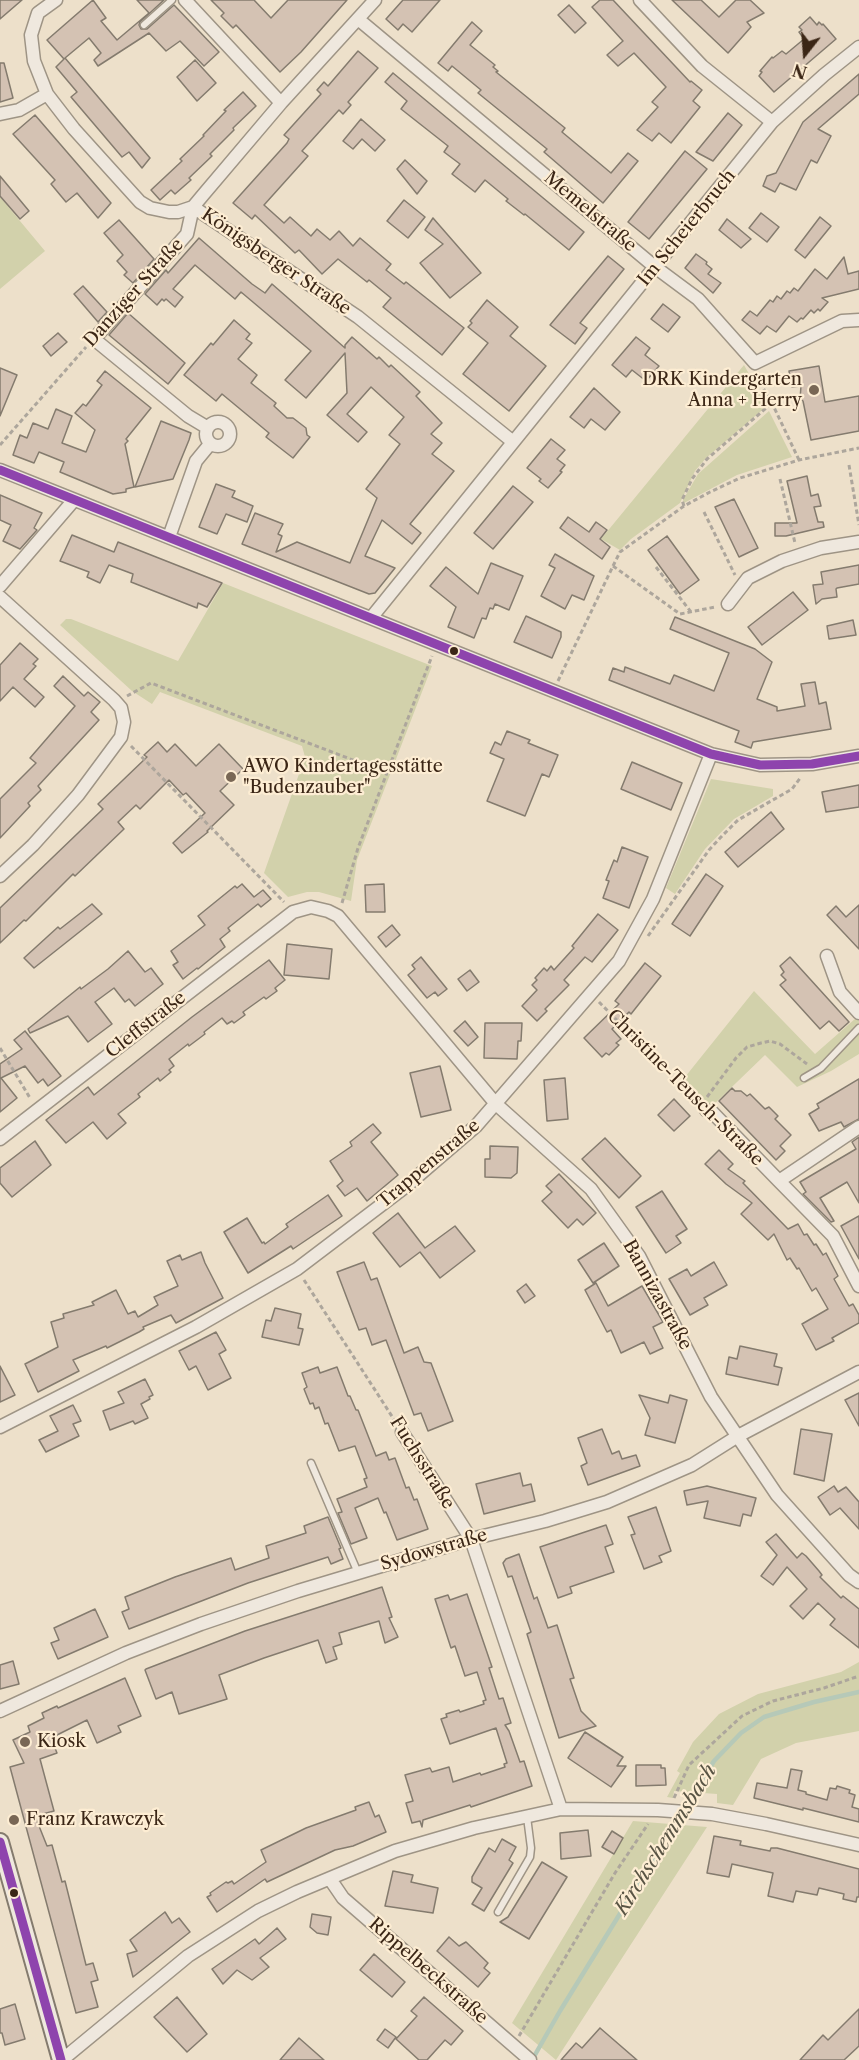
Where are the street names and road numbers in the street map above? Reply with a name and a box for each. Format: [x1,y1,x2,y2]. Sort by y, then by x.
street label: Im Scheierbruch [634,166,740,290]
street label: Memelstraße [540,167,640,257]
street label: Königsberger Straße [197,204,355,320]
street label: Danziger Straße [80,234,188,352]
street label: Cleffstraße [102,987,190,1063]
street label: Christine-Teusch-Straße [602,1005,768,1171]
street label: Trappenstraße [374,1115,484,1213]
street label: Bannizastraße [618,1236,696,1354]
street label: Fuchsstraße [385,1413,459,1513]
street label: Sydowstraße [378,1524,490,1576]
street label: Rippelbeckstraße [364,1913,492,2029]

